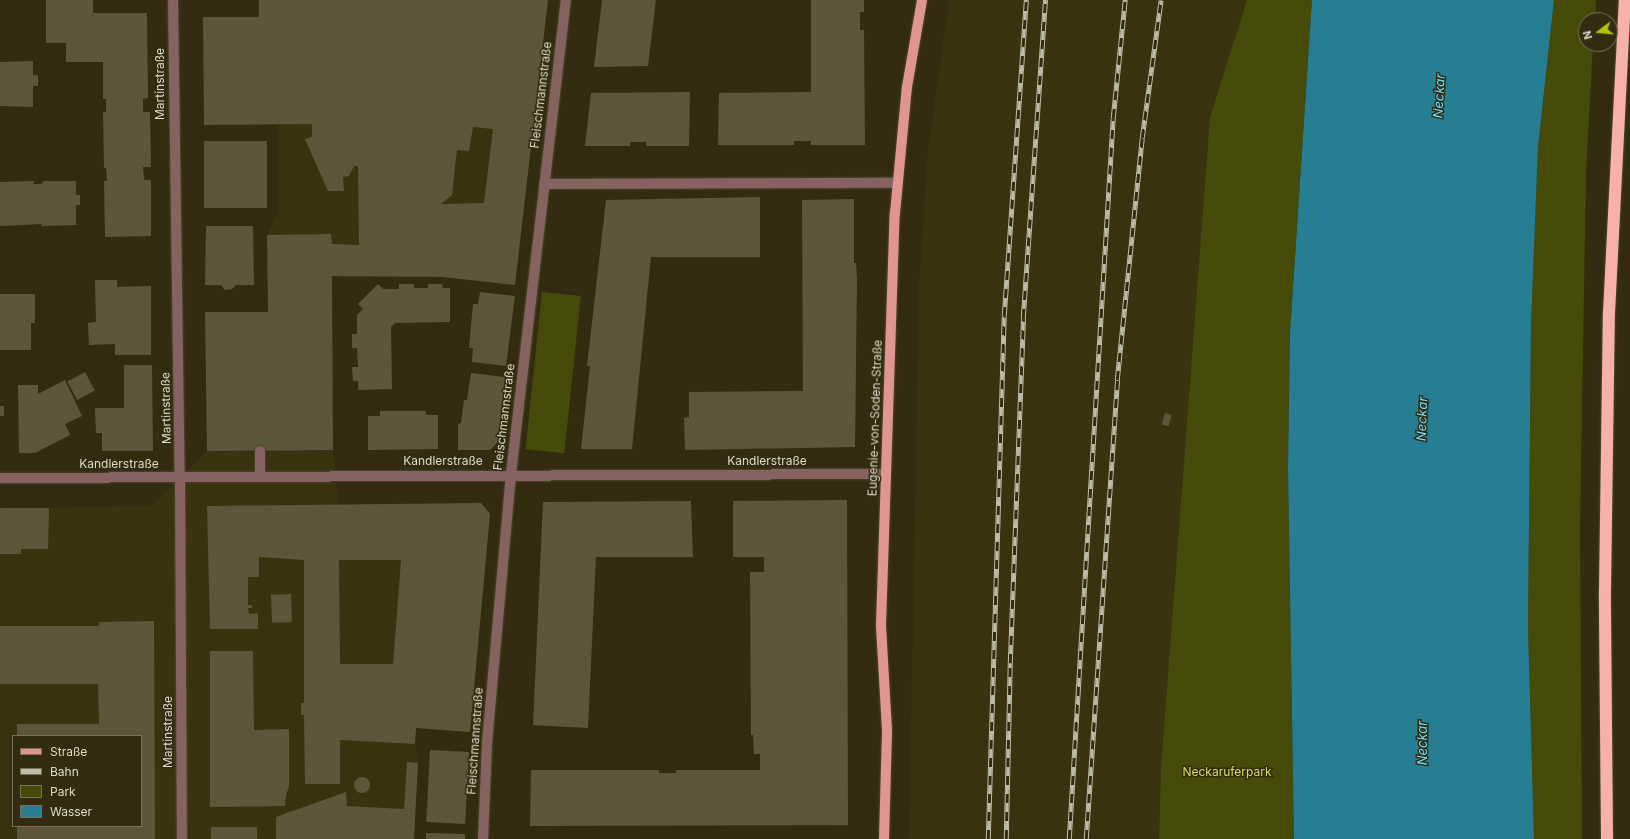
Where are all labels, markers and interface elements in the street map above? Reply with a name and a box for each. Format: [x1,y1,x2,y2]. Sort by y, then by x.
north arrow [1578,12,1618,52]
text: N [1580,29,1595,41]
street label: Fleischmannstraße [527,41,555,149]
street label: Martinstraße [153,48,167,120]
water label: Neckar [1430,73,1448,119]
street label: Eugenie-von-Soden-Straße [865,339,885,497]
street label: Fleischmannstraße [490,363,518,471]
street label: Martinstraße [158,372,174,444]
water label: Neckar [1413,397,1431,441]
street label: Kandlerstraße [403,454,483,468]
street label: Kandlerstraße [727,454,807,468]
street label: Kandlerstraße [79,457,159,471]
street label: Fleischmannstraße [464,687,486,795]
street label: Martinstraße [161,696,175,768]
water label: Neckar [1414,721,1430,765]
legend [12,735,142,827]
text: Straße [50,744,87,759]
text: Bahn [50,764,79,779]
park label: Neckaruferpark [1182,765,1272,779]
text: Park [50,784,76,799]
text: Wasser [50,804,92,819]

